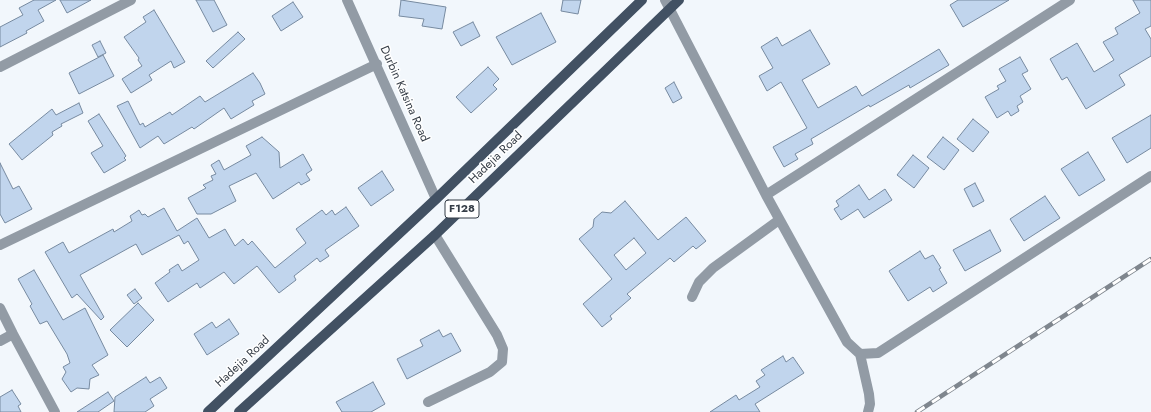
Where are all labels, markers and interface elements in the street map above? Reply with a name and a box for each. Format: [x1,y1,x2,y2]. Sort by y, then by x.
street label: Durbin Katsina Road [376,44,432,144]
street label: Hadejia Road [466,129,526,187]
road number: F128 [445,200,479,218]
street label: Hadejia Road [213,333,273,391]

